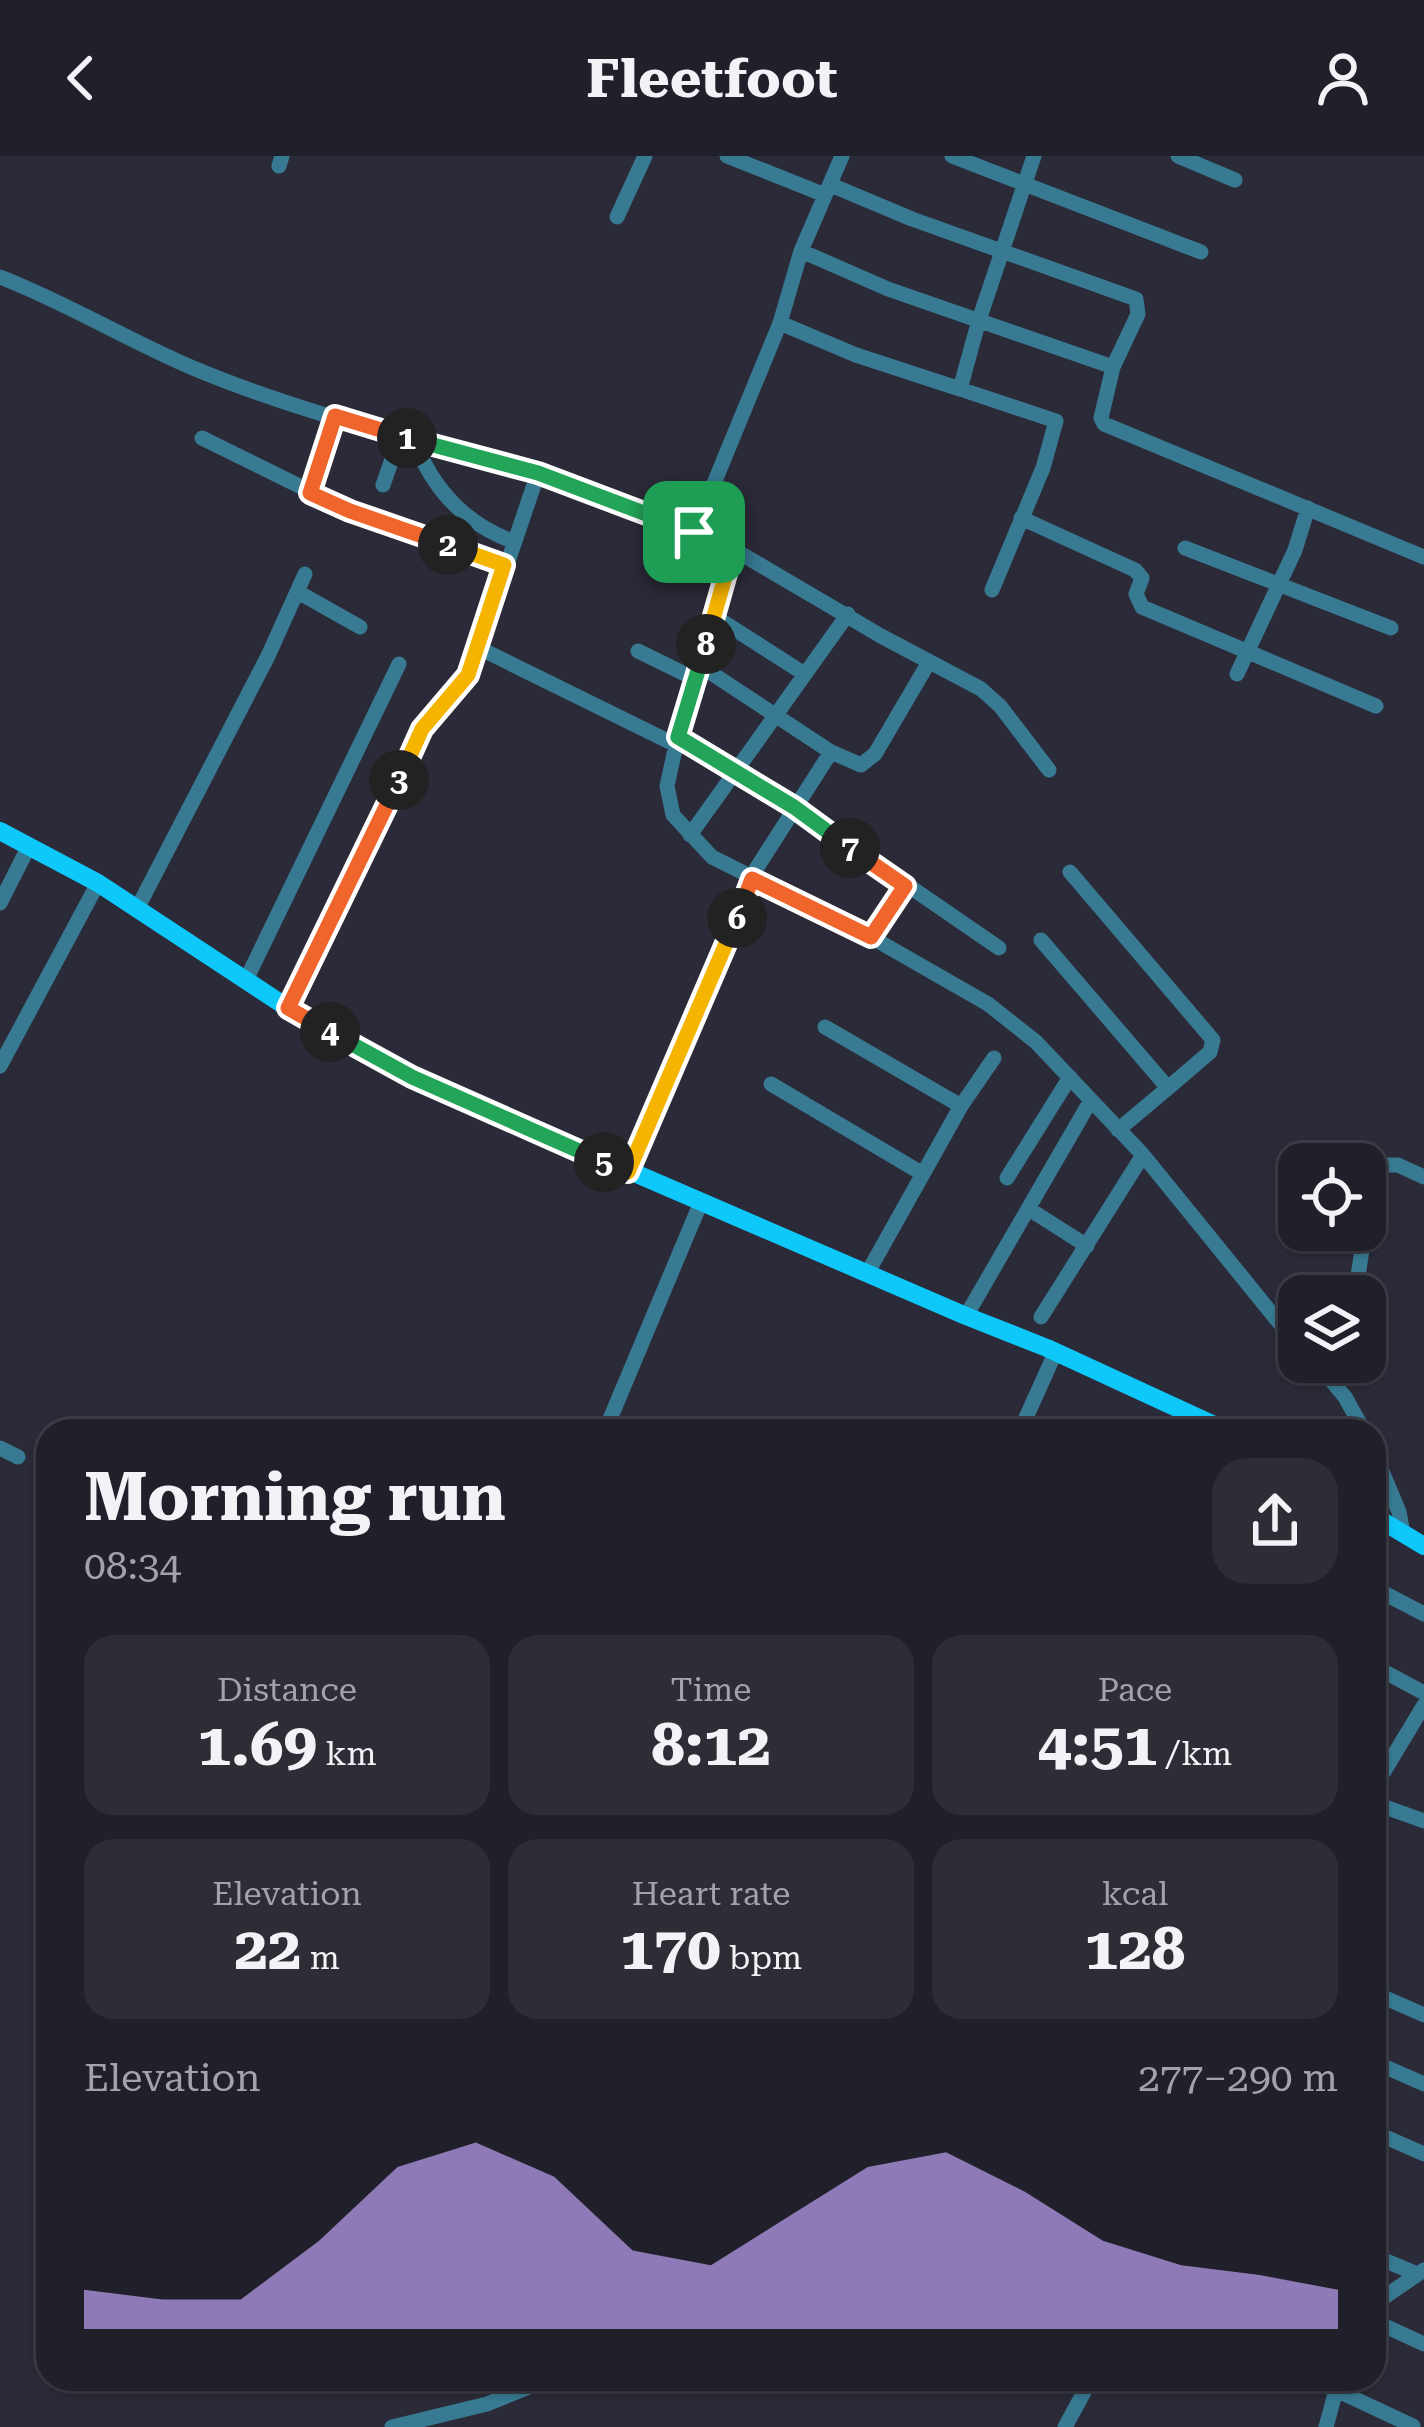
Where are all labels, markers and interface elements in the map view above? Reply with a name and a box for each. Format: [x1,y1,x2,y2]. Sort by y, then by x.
icon: back [48,45,114,111]
icon: person [1310,45,1376,111]
text: Fleetfoot [586,47,838,110]
pin: 1 [377,408,437,468]
text: 1 [398,418,416,457]
pin [643,481,745,583]
icon: arrive [661,499,727,565]
pin: 2 [418,515,478,575]
text: 2 [439,525,457,564]
pin: 8 [676,614,736,674]
text: 8 [697,624,715,663]
pin: 3 [369,750,429,810]
text: 3 [390,760,408,799]
pin: 7 [820,818,880,878]
text: 7 [841,828,859,867]
pin: 6 [707,888,767,948]
text: 6 [728,898,746,937]
pin: 4 [300,1002,360,1062]
text: 4 [321,1012,339,1051]
pin: 5 [574,1132,634,1192]
text: 5 [595,1142,613,1181]
map controls [1278,1143,1386,1383]
button: locate [1278,1143,1386,1251]
button: layers [1278,1275,1386,1383]
button: share [1212,1458,1338,1584]
text: Morning run [84,1459,506,1536]
text: 08:34 [84,1543,181,1589]
text: Distance [217,1670,357,1709]
text: Time [671,1670,751,1709]
text: Pace [1098,1670,1172,1709]
text: 1.69 [197,1709,317,1780]
text: 8:12 [651,1709,771,1780]
text: 4:51 [1038,1709,1157,1780]
text: km [317,1734,377,1773]
text: /km [1157,1734,1232,1773]
text: Elevation [212,1874,362,1913]
text: Heart rate [632,1874,790,1913]
text: kcal [1102,1874,1168,1913]
text: 22 [234,1913,301,1984]
text: 170 [620,1913,721,1984]
text: 128 [1085,1913,1185,1984]
text: m [301,1938,340,1977]
text: bpm [721,1938,802,1977]
text: Elevation [84,2055,261,2101]
text: 277–290 m [1138,2055,1338,2101]

